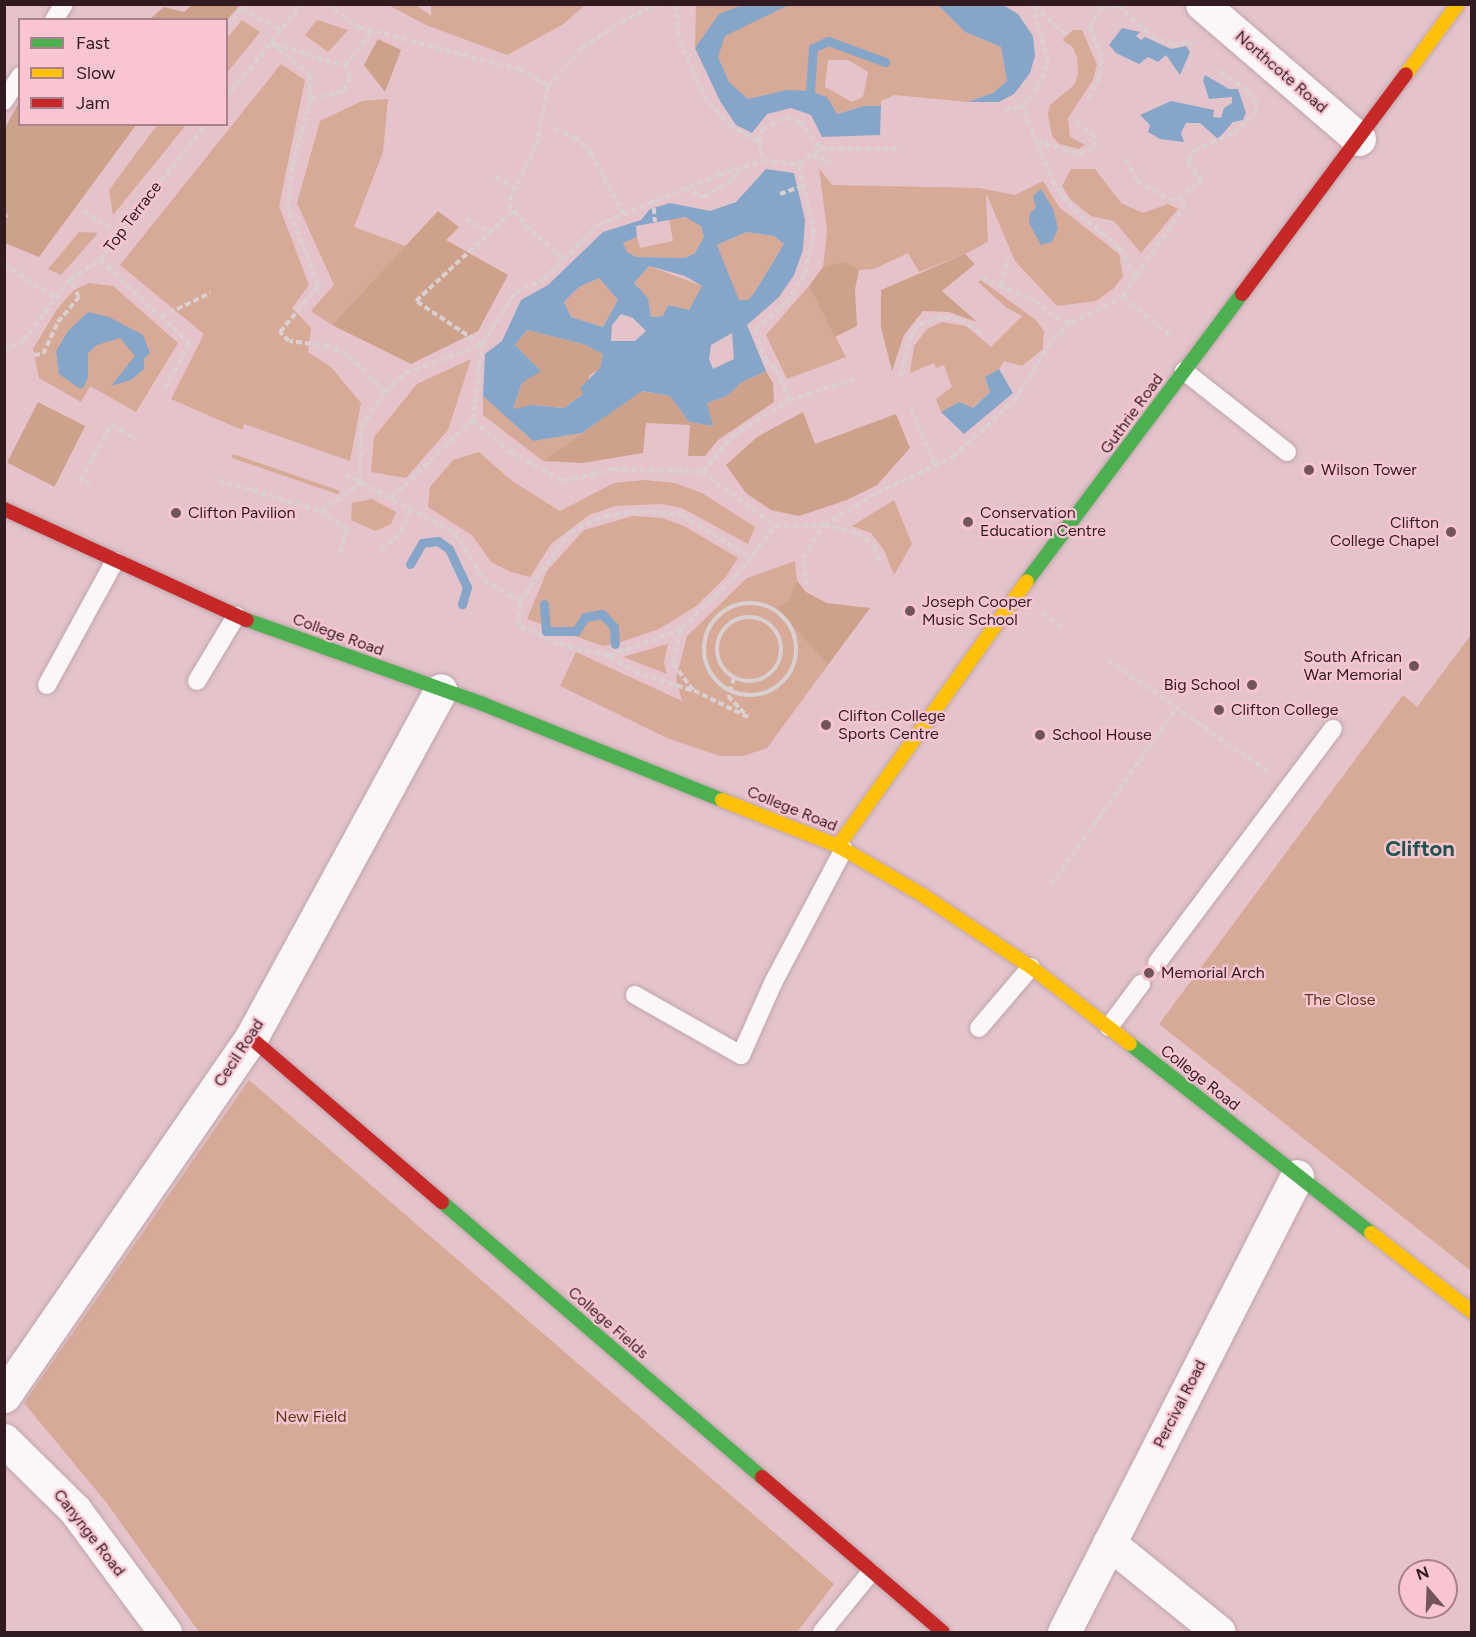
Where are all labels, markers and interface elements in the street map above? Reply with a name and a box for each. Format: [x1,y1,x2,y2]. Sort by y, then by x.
legend [18,18,228,126]
street label: Northcote Road [1231,27,1331,117]
text: Fast [76,32,110,54]
text: Slow [76,62,115,84]
text: Jam [76,92,110,114]
street label: Top Terrace [100,178,166,256]
street label: Guthrie Road [1096,370,1168,458]
place label: Wilson Tower [1321,460,1417,480]
marker: Wilson Tower [1302,463,1316,477]
place label: Clifton Pavilion [188,503,295,523]
place label: Conservation Education Centre [980,503,1106,541]
marker: Clifton Pavilion [169,506,183,520]
place label: Clifton College Chapel [1330,513,1439,551]
marker: Conservation Education Centre [961,515,975,529]
marker: Clifton College Chapel [1444,525,1458,539]
place label: Joseph Cooper Music School [922,592,1032,630]
marker: Joseph Cooper Music School [903,604,917,618]
street label: College Road [290,610,386,660]
place label: South African War Memorial [1303,647,1402,685]
marker: South African War Memorial [1407,659,1421,673]
place label: Big School [1164,675,1240,695]
marker: Big School [1245,678,1259,692]
place label: Clifton College [1231,700,1339,720]
marker: Clifton College [1212,703,1226,717]
place label: Clifton College Sports Centre [838,706,946,744]
marker: Clifton College Sports Centre [819,718,833,732]
place label: School House [1052,725,1152,745]
marker: School House [1033,728,1047,742]
street label: College Road [744,782,840,836]
district label: Clifton [1385,836,1455,862]
place label: Memorial Arch [1161,963,1265,983]
marker: Memorial Arch [1142,966,1156,980]
park label: The Close [1305,990,1375,1010]
street label: Cecil Road [210,1016,268,1090]
street label: College Road [1156,1041,1244,1115]
street label: College Fields [564,1283,652,1363]
street label: Percival Road [1150,1357,1210,1451]
park label: New Field [275,1407,347,1427]
street label: Canynge Road [49,1486,129,1580]
north arrow [1398,1559,1458,1619]
text: N [1414,1562,1432,1584]

